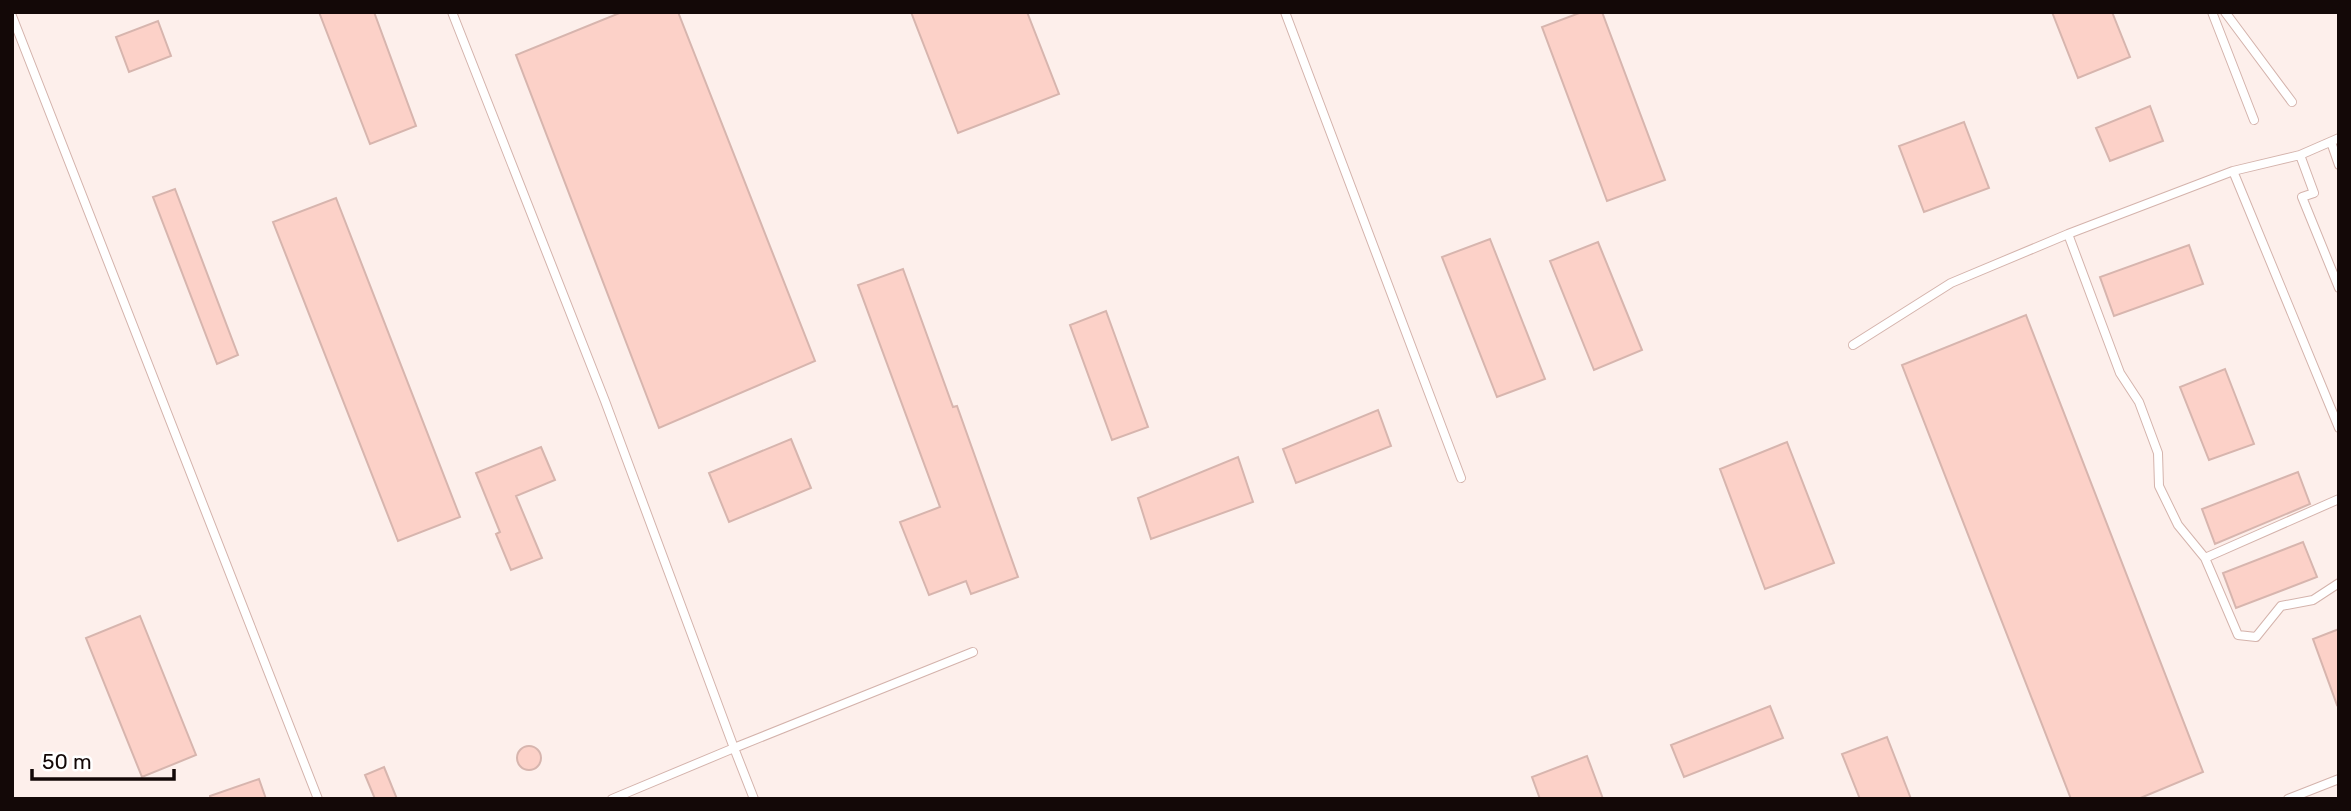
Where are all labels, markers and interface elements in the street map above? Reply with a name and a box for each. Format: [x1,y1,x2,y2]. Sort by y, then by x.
scale bar [32,738,173,782]
text: 50 m [42,749,92,774]

